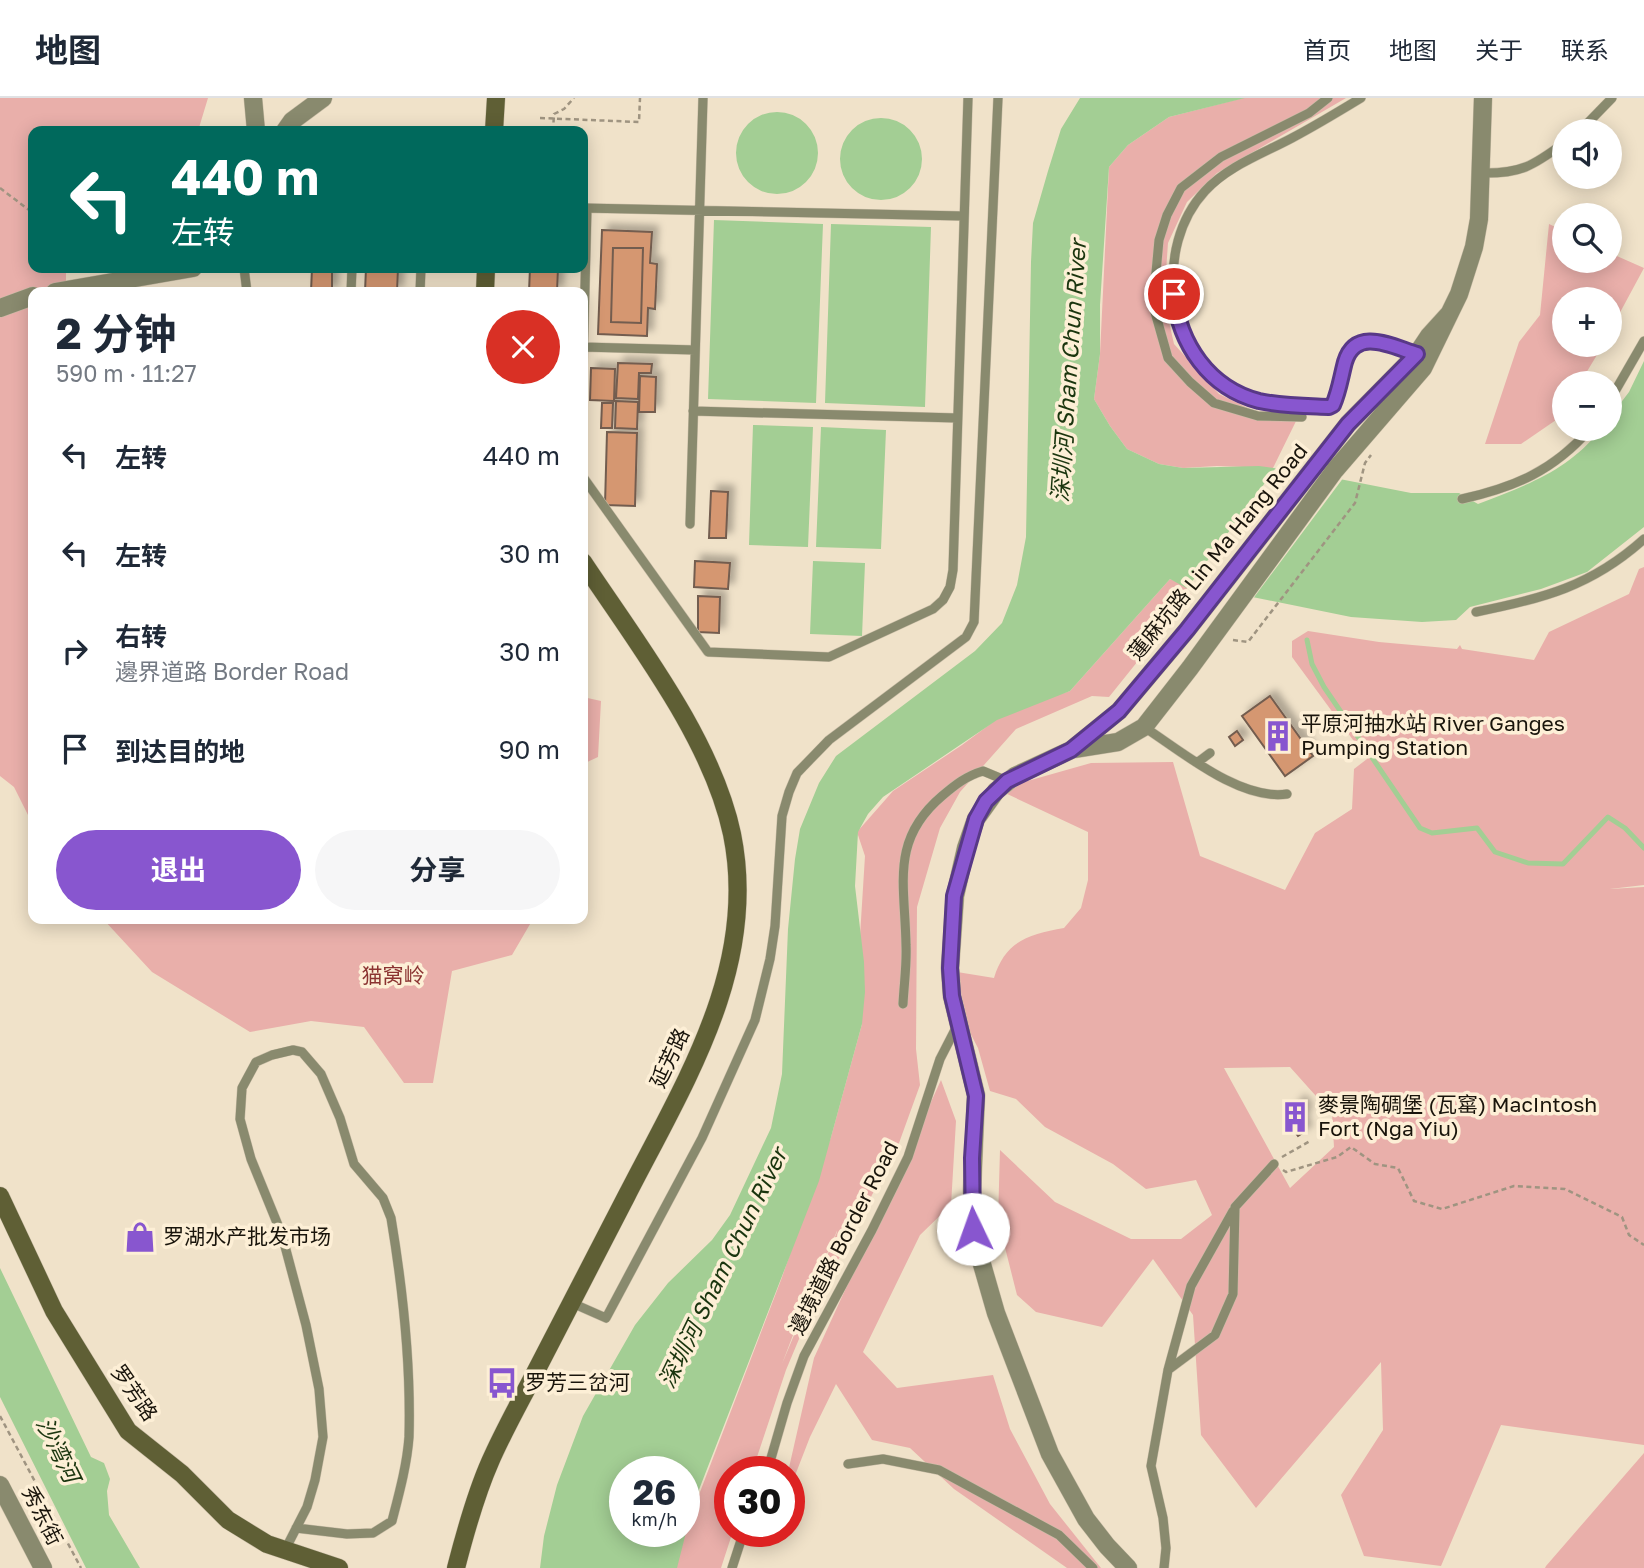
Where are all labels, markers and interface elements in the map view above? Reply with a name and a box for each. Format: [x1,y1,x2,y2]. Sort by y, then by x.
text: 地图 [35,30,101,69]
text: 首页 [1303,35,1351,64]
text: 地图 [1389,35,1437,64]
text: 关于 [1475,35,1523,64]
text: 联系 [1561,35,1609,64]
map controls [1552,119,1622,441]
button: sound [1552,119,1622,189]
text: 440 m [171,147,319,206]
icon: left [56,154,147,245]
button: search [1552,203,1622,273]
text: 左转 [171,213,235,251]
water label: 深圳河 Sham Chun River [1045,236,1091,503]
pin [1144,264,1204,324]
icon: arrive [1155,275,1193,313]
button: + [1552,287,1622,357]
text: 2 分钟 [56,308,176,358]
button: close [486,310,560,384]
text: 590 m · 11:27 [56,359,197,387]
button: − [1552,371,1622,441]
icon: left [56,436,94,474]
street label: 蓮麻坑路 Lin Ma Hang Road [1122,438,1312,665]
text: 440 m [483,440,560,471]
text: 左转 [115,442,167,473]
icon: left [56,534,94,572]
text: 30 m [499,538,560,569]
text: 左转 [115,540,167,571]
text: 右转 [115,621,167,652]
icon: right [56,632,94,670]
text: 30 m [499,636,560,667]
text: 邊界道路 Border Road [115,657,349,685]
place label: 平原河抽水站 River Ganges Pumping Station [1301,710,1565,760]
building icon: 平原河抽水站 River Ganges Pumping Station [1261,719,1295,753]
icon: arrive [56,730,94,768]
text: 90 m [499,734,560,765]
text: 到达目的地 [115,736,245,767]
button: 退出 [56,830,301,910]
button: 分享 [315,830,560,910]
park label: 猫窝岭 [362,962,425,988]
street label: 延芳路 [644,1024,694,1092]
place label: 麥景陶碉堡 (瓦窰) MacIntosh Fort (Nga Yiu) [1318,1091,1597,1141]
building icon: 麥景陶碉堡 (瓦窰) MacIntosh Fort (Nga Yiu) [1278,1100,1312,1134]
street label: 邊境道路 Border Road [783,1136,903,1339]
water label: 深圳河 Sham Chun River [652,1141,794,1392]
position arrow [936,1192,1010,1266]
shop icon: 罗湖水产批发市场 [123,1220,157,1254]
place label: 罗湖水产批发市场 [163,1223,331,1249]
street label: 罗芳路 [106,1359,164,1426]
bus stop icon: 罗芳三岔河 [485,1366,519,1400]
place label: 罗芳三岔河 [525,1369,630,1395]
water label: 沙湾河 [31,1412,88,1490]
speed limit sign: 30 [714,1456,805,1547]
text: 26 [633,1471,676,1513]
street label: 秀东街 [17,1482,69,1550]
text: km/h [632,1508,677,1530]

